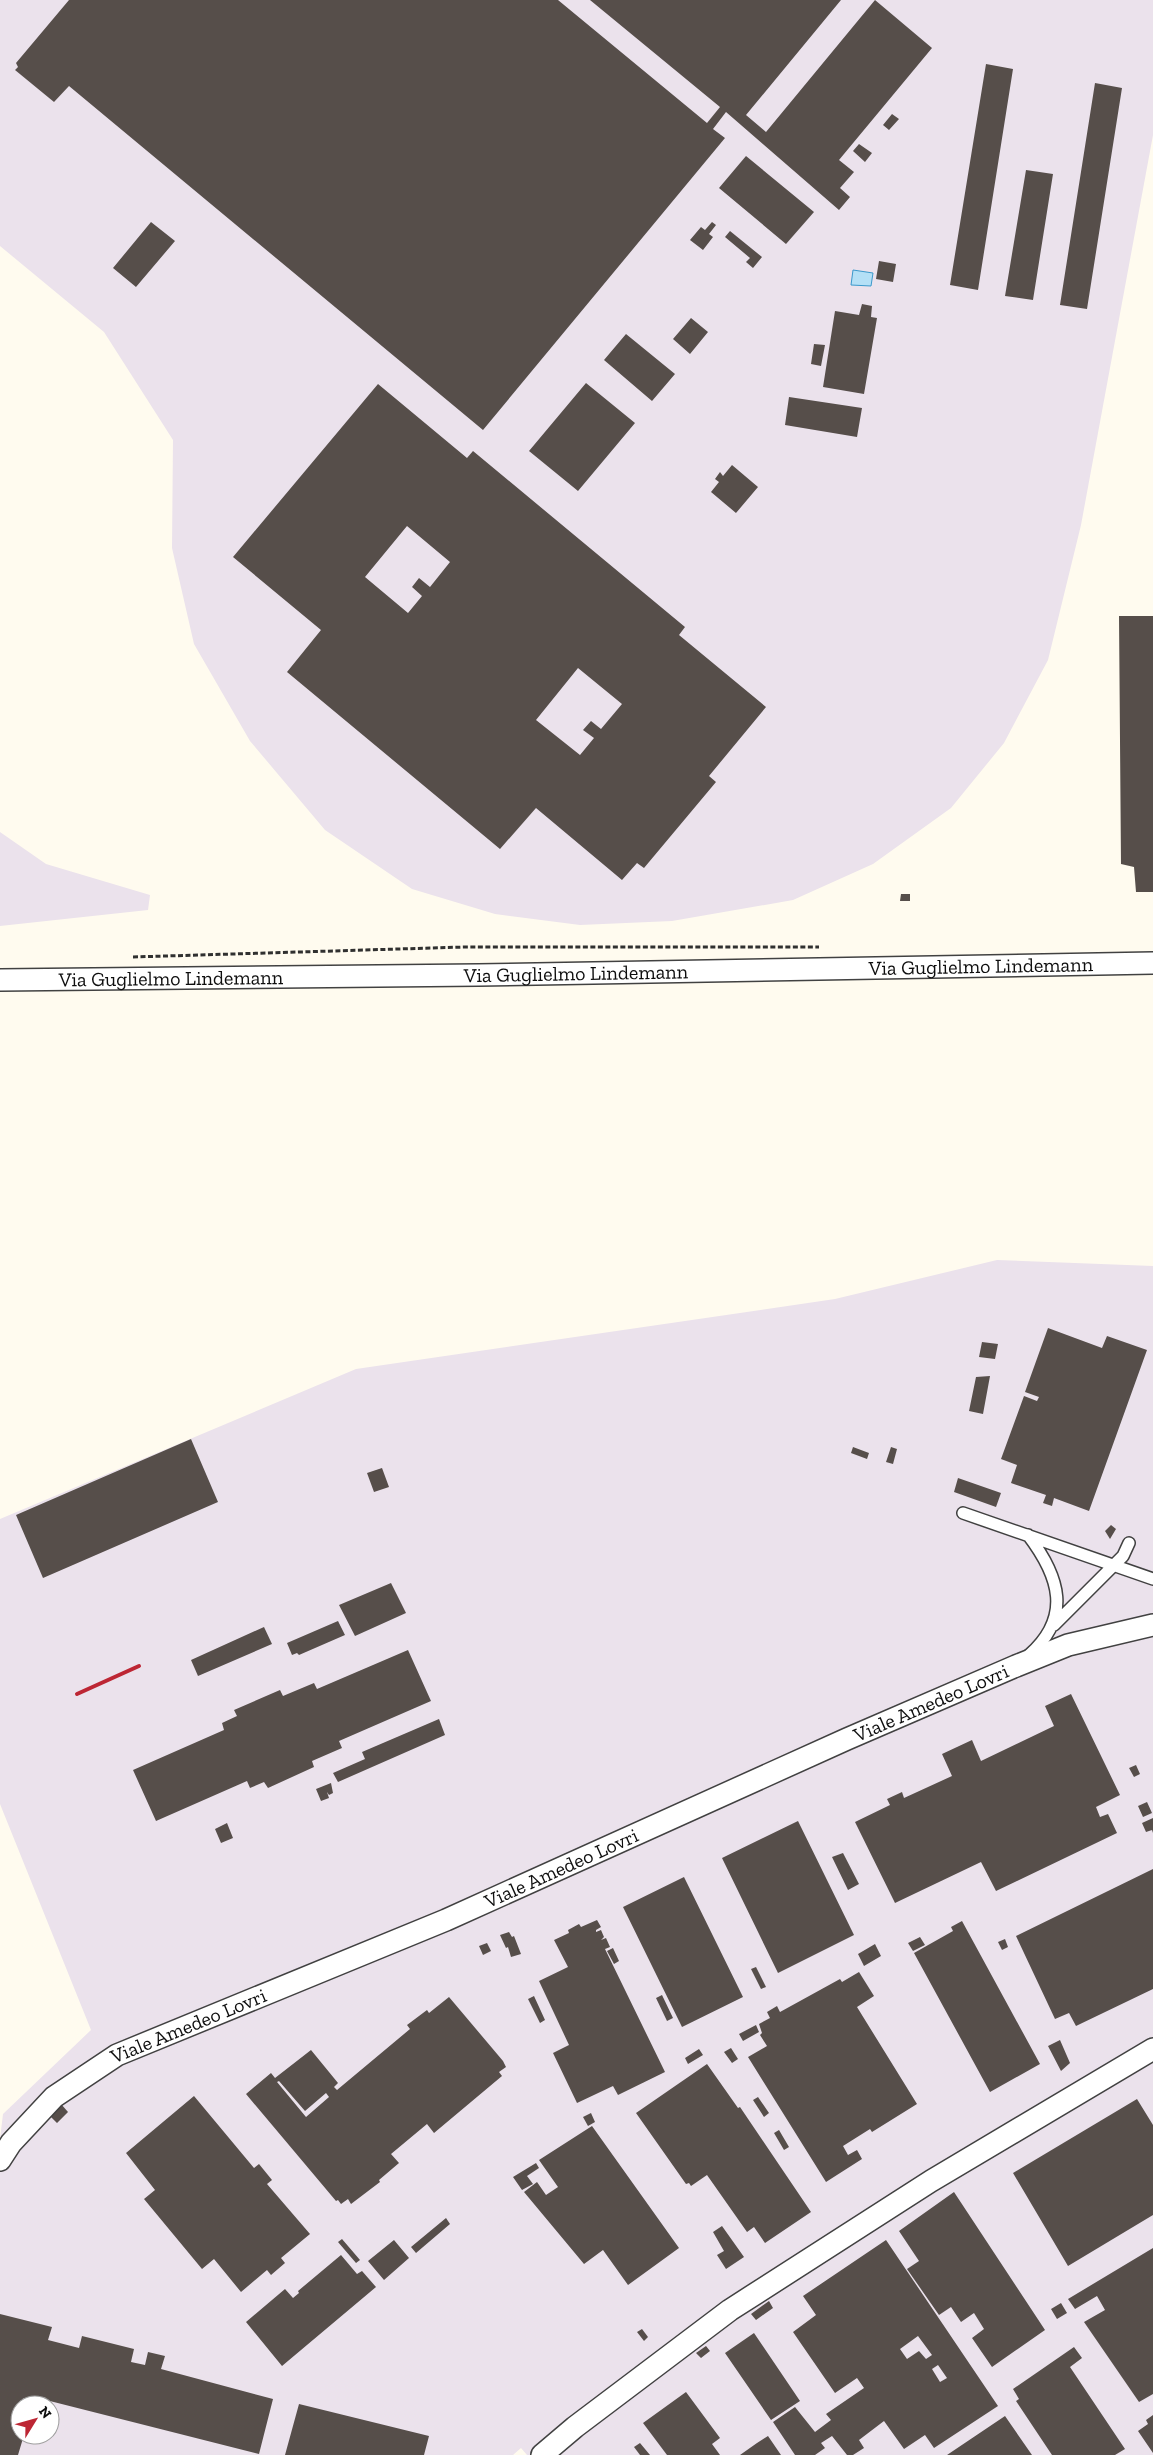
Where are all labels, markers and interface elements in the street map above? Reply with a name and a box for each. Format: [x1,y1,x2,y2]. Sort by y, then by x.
street label: Via Guglielmo Lindemann [867,952,1094,980]
street label: Via Guglielmo Lindemann [463,959,689,987]
street label: Via Guglielmo Lindemann [58,965,284,991]
street label: Viale Amedeo Lovri [849,1659,1013,1747]
street label: Viale Amedeo Lovri [480,1823,642,1914]
street label: Viale Amedeo Lovri [106,1983,270,2069]
north arrow [10,2395,60,2445]
text: N [35,2403,55,2422]

